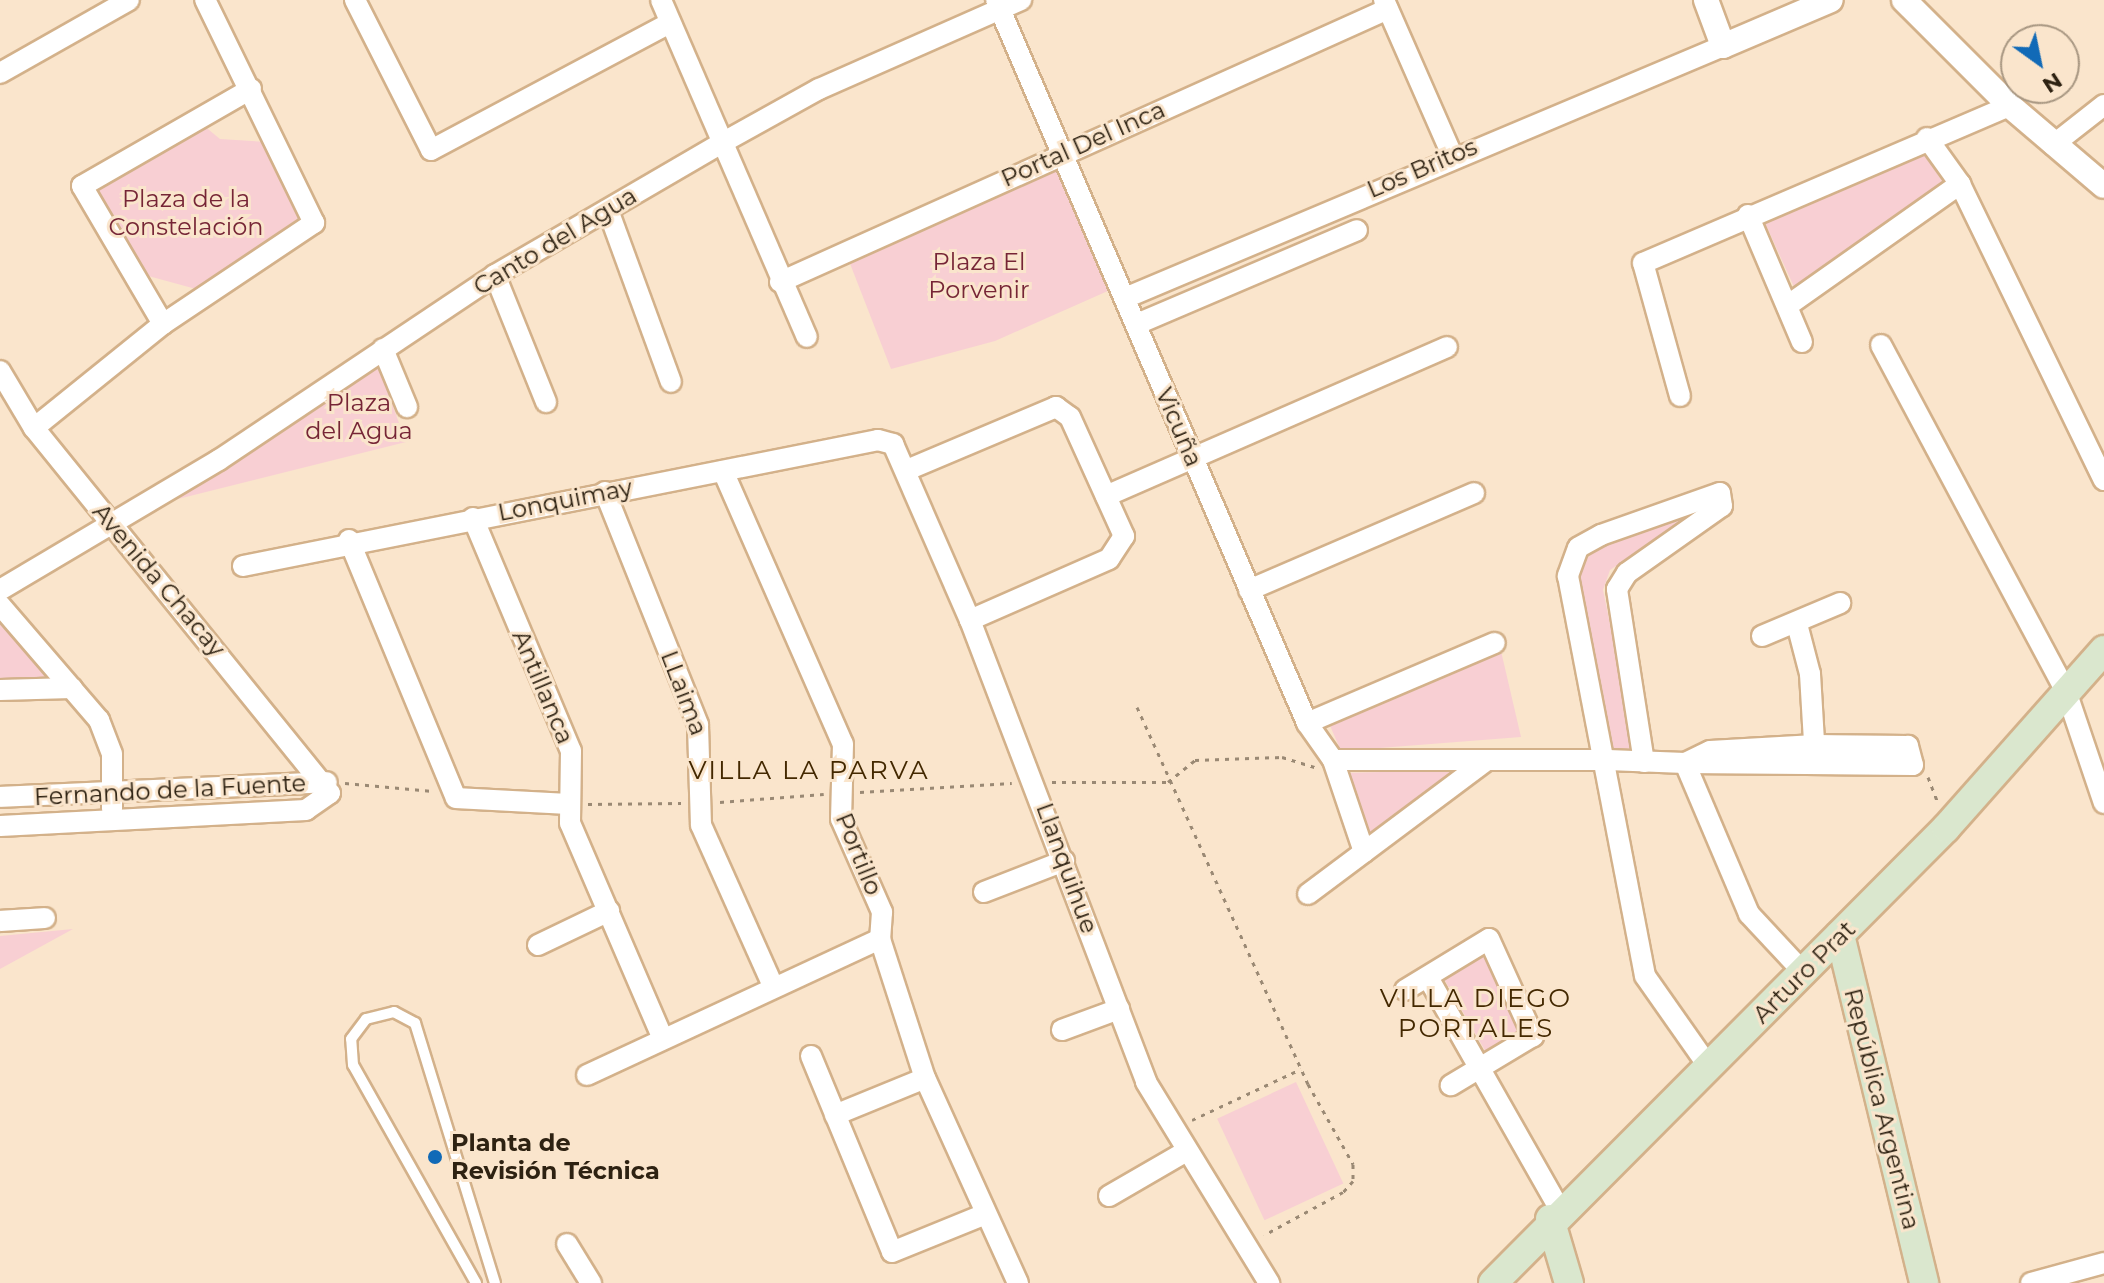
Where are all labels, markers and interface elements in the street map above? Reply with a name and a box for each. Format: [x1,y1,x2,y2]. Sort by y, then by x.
north arrow [2000,24,2080,104]
text: N [2037,67,2067,99]
street label: Portal Del Inca [997,95,1169,193]
street label: Los Britos [1363,132,1481,204]
street label: Canto del Agua [468,181,642,301]
park label: Plaza de la Constelación [109,185,263,241]
park label: Plaza El Porvenir [928,248,1030,304]
street label: Vicuña [1150,383,1208,471]
park label: Plaza del Agua [305,389,413,445]
street label: Lonquimay [495,473,635,527]
street label: Avenida Chacay [87,498,231,662]
street label: Antillanca [506,626,580,748]
street label: LLaima [655,647,713,739]
district label: VILLA LA PARVA [688,755,930,787]
street label: Fernando de la Fuente [33,768,307,812]
street label: Llanquihue [1030,799,1104,937]
street label: Portillo [830,809,888,899]
street label: Arturo Prat [1747,915,1861,1029]
district label: VILLA DIEGO PORTALES [1380,983,1572,1044]
street label: República Argentina [1838,985,1926,1233]
place label: Planta de Revisión Técnica [451,1129,660,1185]
marker: Planta de Revisión Técnica [426,1148,444,1166]

